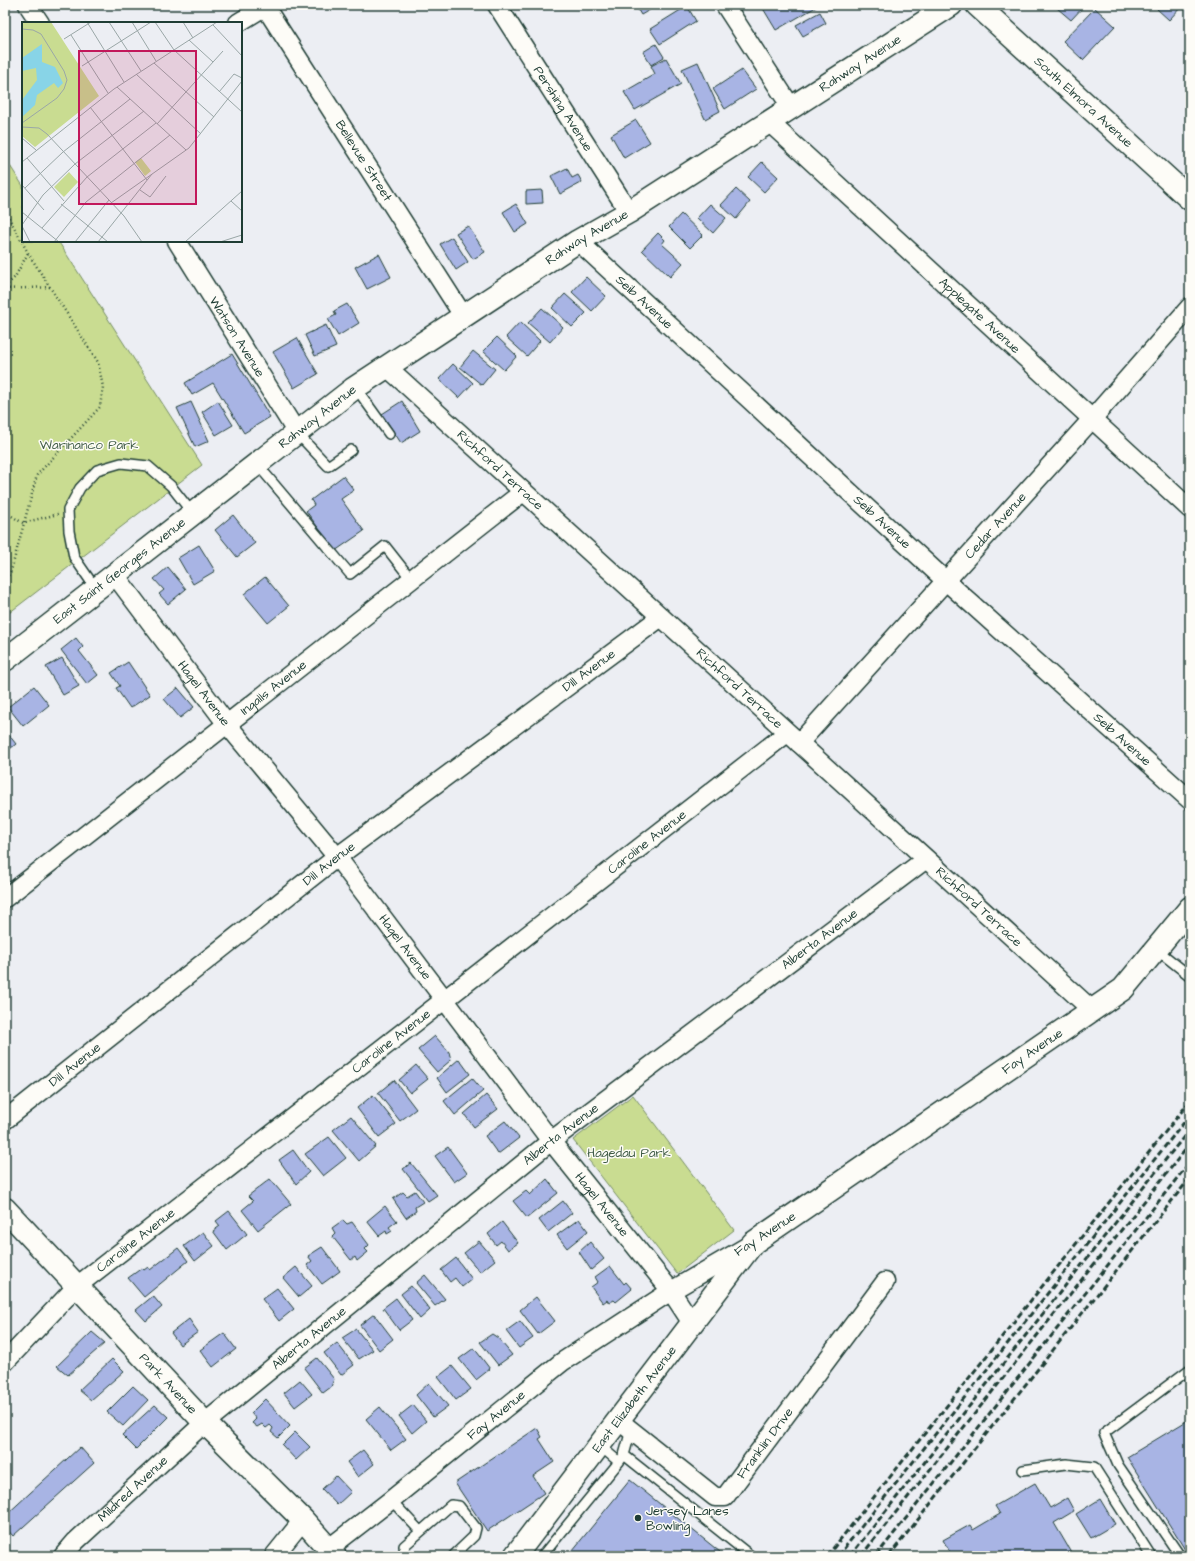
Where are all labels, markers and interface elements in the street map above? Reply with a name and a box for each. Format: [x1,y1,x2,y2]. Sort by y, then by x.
inset map [22,22,242,242]
street label: Rahway Avenue [816,30,905,96]
street label: South Elmora Avenue [1030,52,1137,152]
street label: Pershing Avenue [529,62,597,155]
street label: Bellevue Street [331,117,397,205]
street label: Rahway Avenue [542,205,632,269]
street label: Seib Avenue [611,271,677,333]
street label: Applegate Avenue [935,273,1024,358]
street label: Watson Avenue [205,293,269,381]
street label: Rahway Avenue [275,381,360,453]
street label: Richford Terrace [453,426,547,514]
park label: Warinanco Park [40,436,138,454]
street label: Cedar Avenue [961,488,1030,563]
street label: Seib Avenue [849,491,915,553]
street label: East Saint Georges Avenue [49,514,189,628]
street label: Richford Terrace [692,644,787,733]
street label: Dill Avenue [559,645,619,696]
street label: Ingalls Avenue [236,656,310,719]
street label: Hagel Avenue [173,657,234,730]
street label: Seib Avenue [1089,708,1155,770]
street label: Caroline Avenue [604,806,690,879]
street label: Dill Avenue [299,838,359,890]
street label: Richford Terrace [932,863,1026,951]
street label: Alberta Avenue [778,904,861,974]
street label: Hagel Avenue [374,911,436,984]
street label: Caroline Avenue [348,1005,434,1078]
street label: Fay Avenue [998,1024,1066,1079]
street label: Dill Avenue [45,1038,105,1091]
street label: Alberta Avenue [519,1099,602,1169]
park label: Hagedau Park [587,1144,671,1163]
street label: Hagel Avenue [571,1169,633,1241]
street label: Caroline Avenue [92,1204,179,1277]
street label: Fay Avenue [731,1207,800,1262]
street label: Alberta Avenue [268,1302,350,1374]
street label: East Elizabeth Avenue [588,1342,681,1456]
street label: Park Avenue [135,1349,201,1418]
street label: Fay Avenue [463,1386,529,1444]
street label: Franklin Drive [733,1404,798,1482]
street label: Mildred Avenue [94,1452,172,1526]
place label: Jersey Lanes Bowling [646,1502,729,1536]
marker: Jersey Lanes Bowling [633,1513,643,1523]

